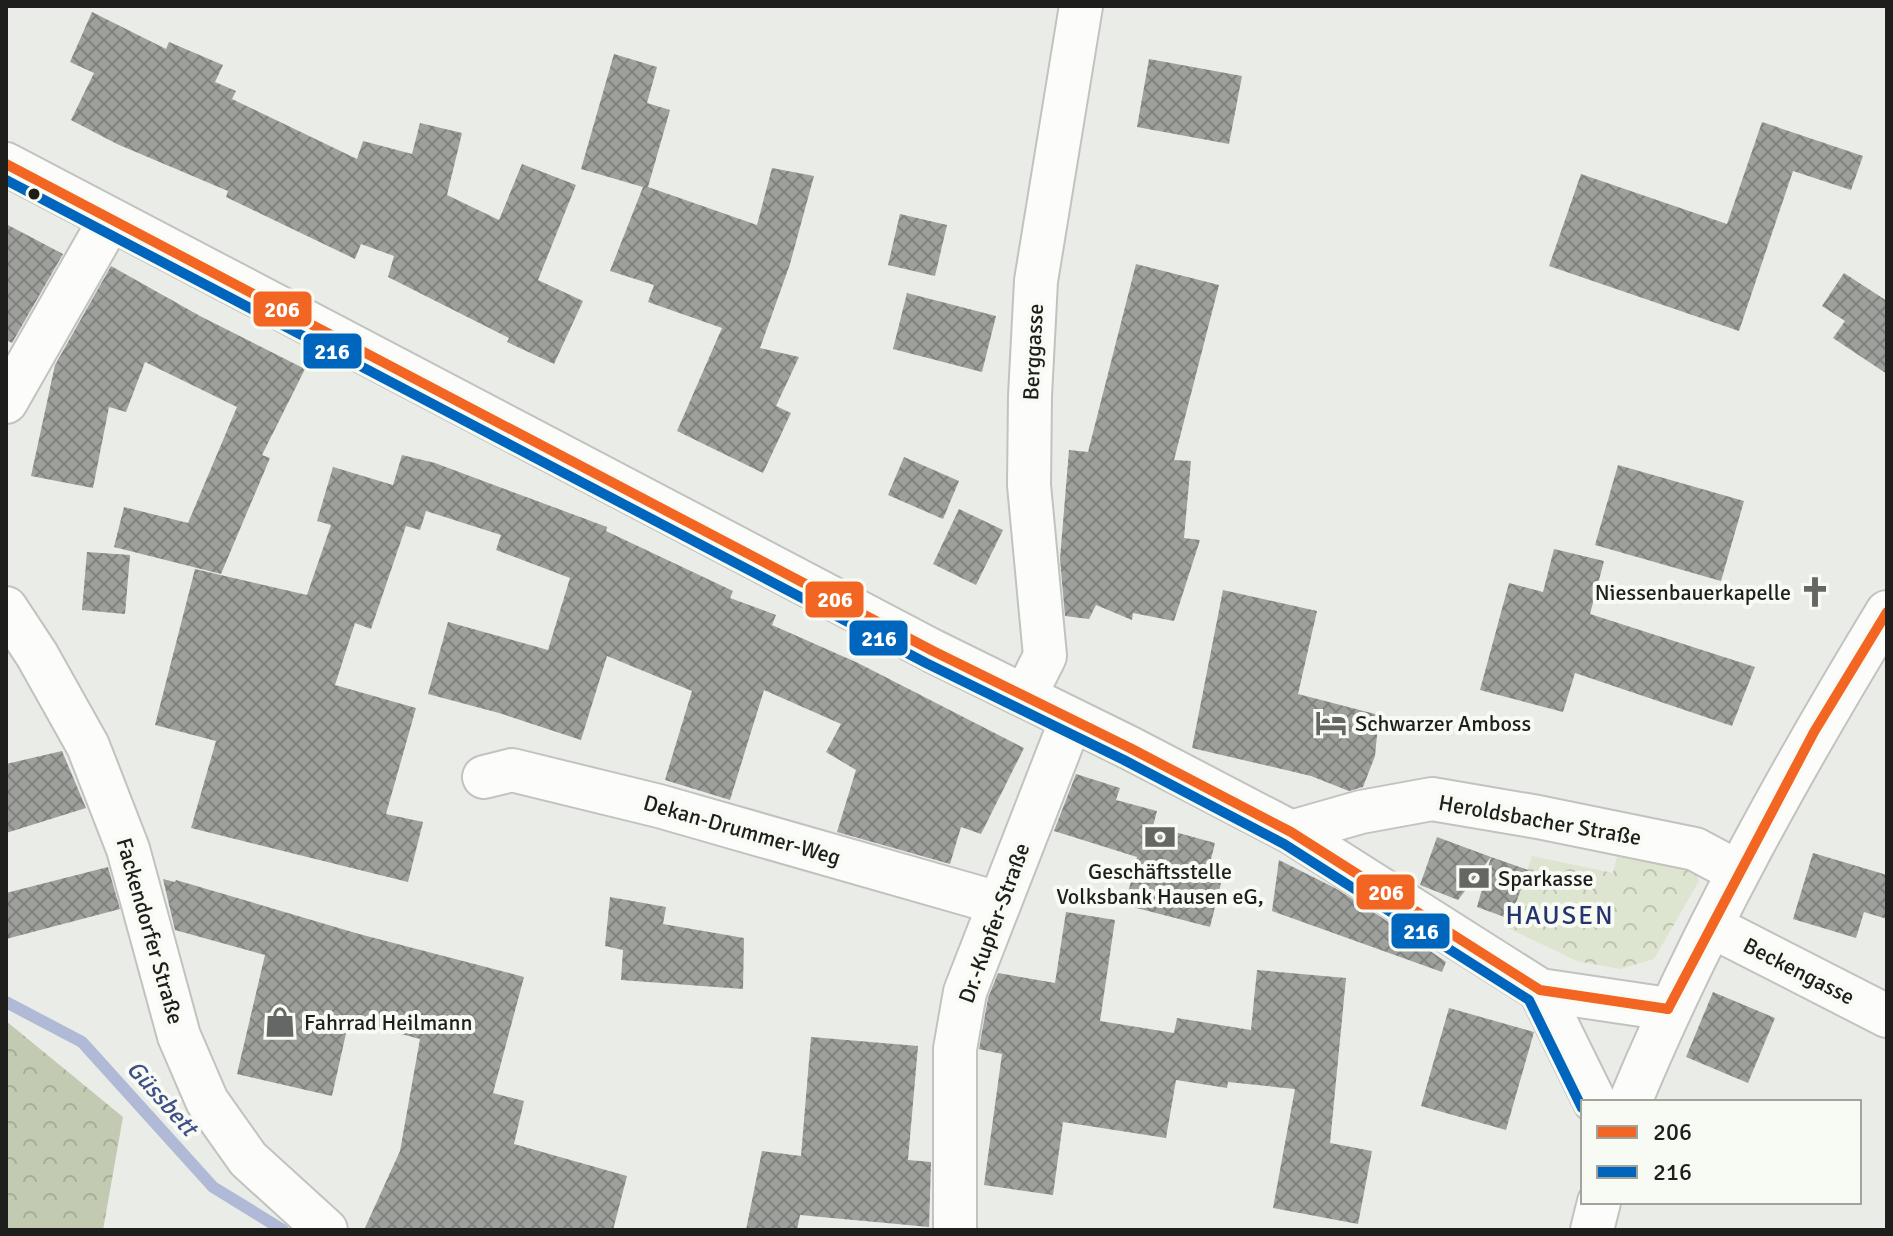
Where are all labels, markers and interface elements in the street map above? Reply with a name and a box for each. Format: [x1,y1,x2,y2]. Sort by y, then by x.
unlabelled marker [26,186,42,202]
line badge: 206 [252,290,313,328]
text: 206 [264,296,300,323]
street label: Berggasse [1017,303,1049,401]
line badge: 216 [302,332,363,370]
text: 216 [314,338,350,365]
church icon: Niessenbauerkapelle [1798,575,1832,609]
place label: Niessenbauerkapelle [1595,579,1791,606]
line badge: 206 [804,580,865,619]
text: 206 [817,586,853,613]
line badge: 216 [848,619,909,657]
text: 216 [861,625,897,652]
hotel icon: Schwarzer Amboss [1314,706,1348,740]
place label: Schwarzer Amboss [1355,710,1531,737]
street label: Dekan-Drummer-Weg [640,789,844,871]
street label: Heroldsbacher Straße [1437,789,1643,851]
bank icon: Geschäftsstelle Volksbank Hausen eG, [1143,820,1177,854]
street label: Fackendorfer Straße [110,835,190,1027]
street label: Dr.-Kupfer-Straße [952,839,1036,1007]
place label: Geschäftsstelle Volksbank Hausen eG, [1056,858,1264,910]
bank icon: Sparkasse [1457,861,1491,895]
place label: Sparkasse [1498,865,1594,892]
line badge: 206 [1355,873,1416,911]
text: 206 [1368,879,1404,906]
district label: HAUSEN [1505,900,1615,932]
line badge: 216 [1390,912,1451,950]
text: 216 [1403,918,1439,945]
street label: Beckengasse [1739,931,1859,1011]
shop icon: Fahrrad Heilmann [263,1005,297,1039]
place label: Fahrrad Heilmann [304,1009,472,1036]
water label: Güssbett [120,1054,205,1144]
legend [1581,1100,1861,1204]
text: 206 [1653,1117,1692,1147]
text: 216 [1653,1157,1692,1187]

